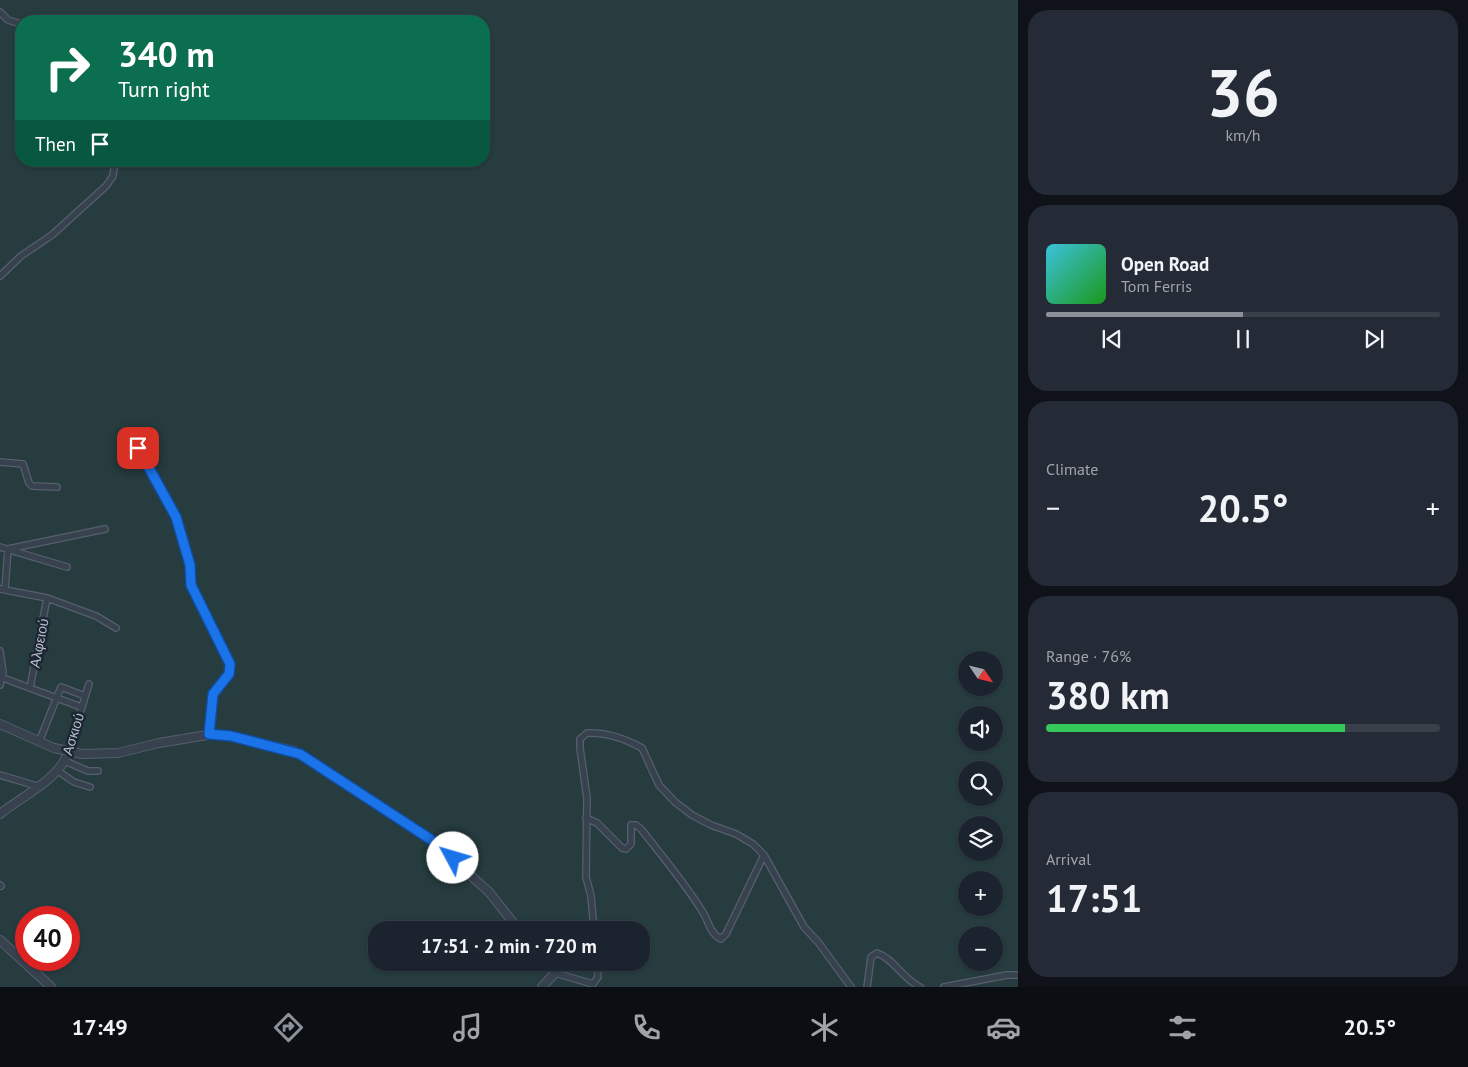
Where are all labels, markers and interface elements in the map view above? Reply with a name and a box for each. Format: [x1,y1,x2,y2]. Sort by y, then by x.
text: 340 m [118,31,215,77]
icon: right [35,35,100,100]
text: 36 [1206,50,1280,134]
text: Turn right [118,75,210,103]
text: km/h [1225,125,1261,145]
icon: arrive [86,130,114,158]
text: Then [35,132,76,156]
text: Open Road [1121,252,1209,276]
text: Tom Ferris [1121,276,1192,296]
icon: previous [1098,325,1126,353]
icon: pause [1229,325,1257,353]
icon: next [1360,325,1388,353]
pin [117,427,159,469]
icon: arrive [124,434,152,462]
text: Climate [1046,459,1098,479]
text: 20.5° [1198,483,1288,532]
text: − [1046,489,1060,526]
text: + [1426,489,1440,526]
street label: Αλφειού [25,617,53,669]
text: Range · 76% [1046,646,1131,666]
north arrow [958,651,1002,696]
map controls [958,651,1003,971]
text: 380 km [1046,670,1170,719]
button: sound [958,706,1003,751]
street label: Ασκιού [58,711,88,757]
button: search [958,761,1003,806]
button: layers [958,816,1003,861]
position arrow [426,831,478,883]
text: Arrival [1046,849,1091,869]
button: + [958,871,1003,916]
text: 17:51 [1046,873,1142,922]
speed limit sign: 40 [15,906,80,971]
button: − [958,926,1003,971]
text: 17:51 · 2 min · 720 m [421,934,597,958]
icon: directions [271,1010,306,1045]
icon: music [450,1010,485,1045]
icon: phone [629,1010,664,1045]
icon: climate [807,1010,842,1045]
icon: car [986,1010,1021,1045]
icon: filters [1165,1010,1200,1045]
text: 17:49 [72,1013,128,1041]
text: 20.5° [1344,1013,1396,1041]

